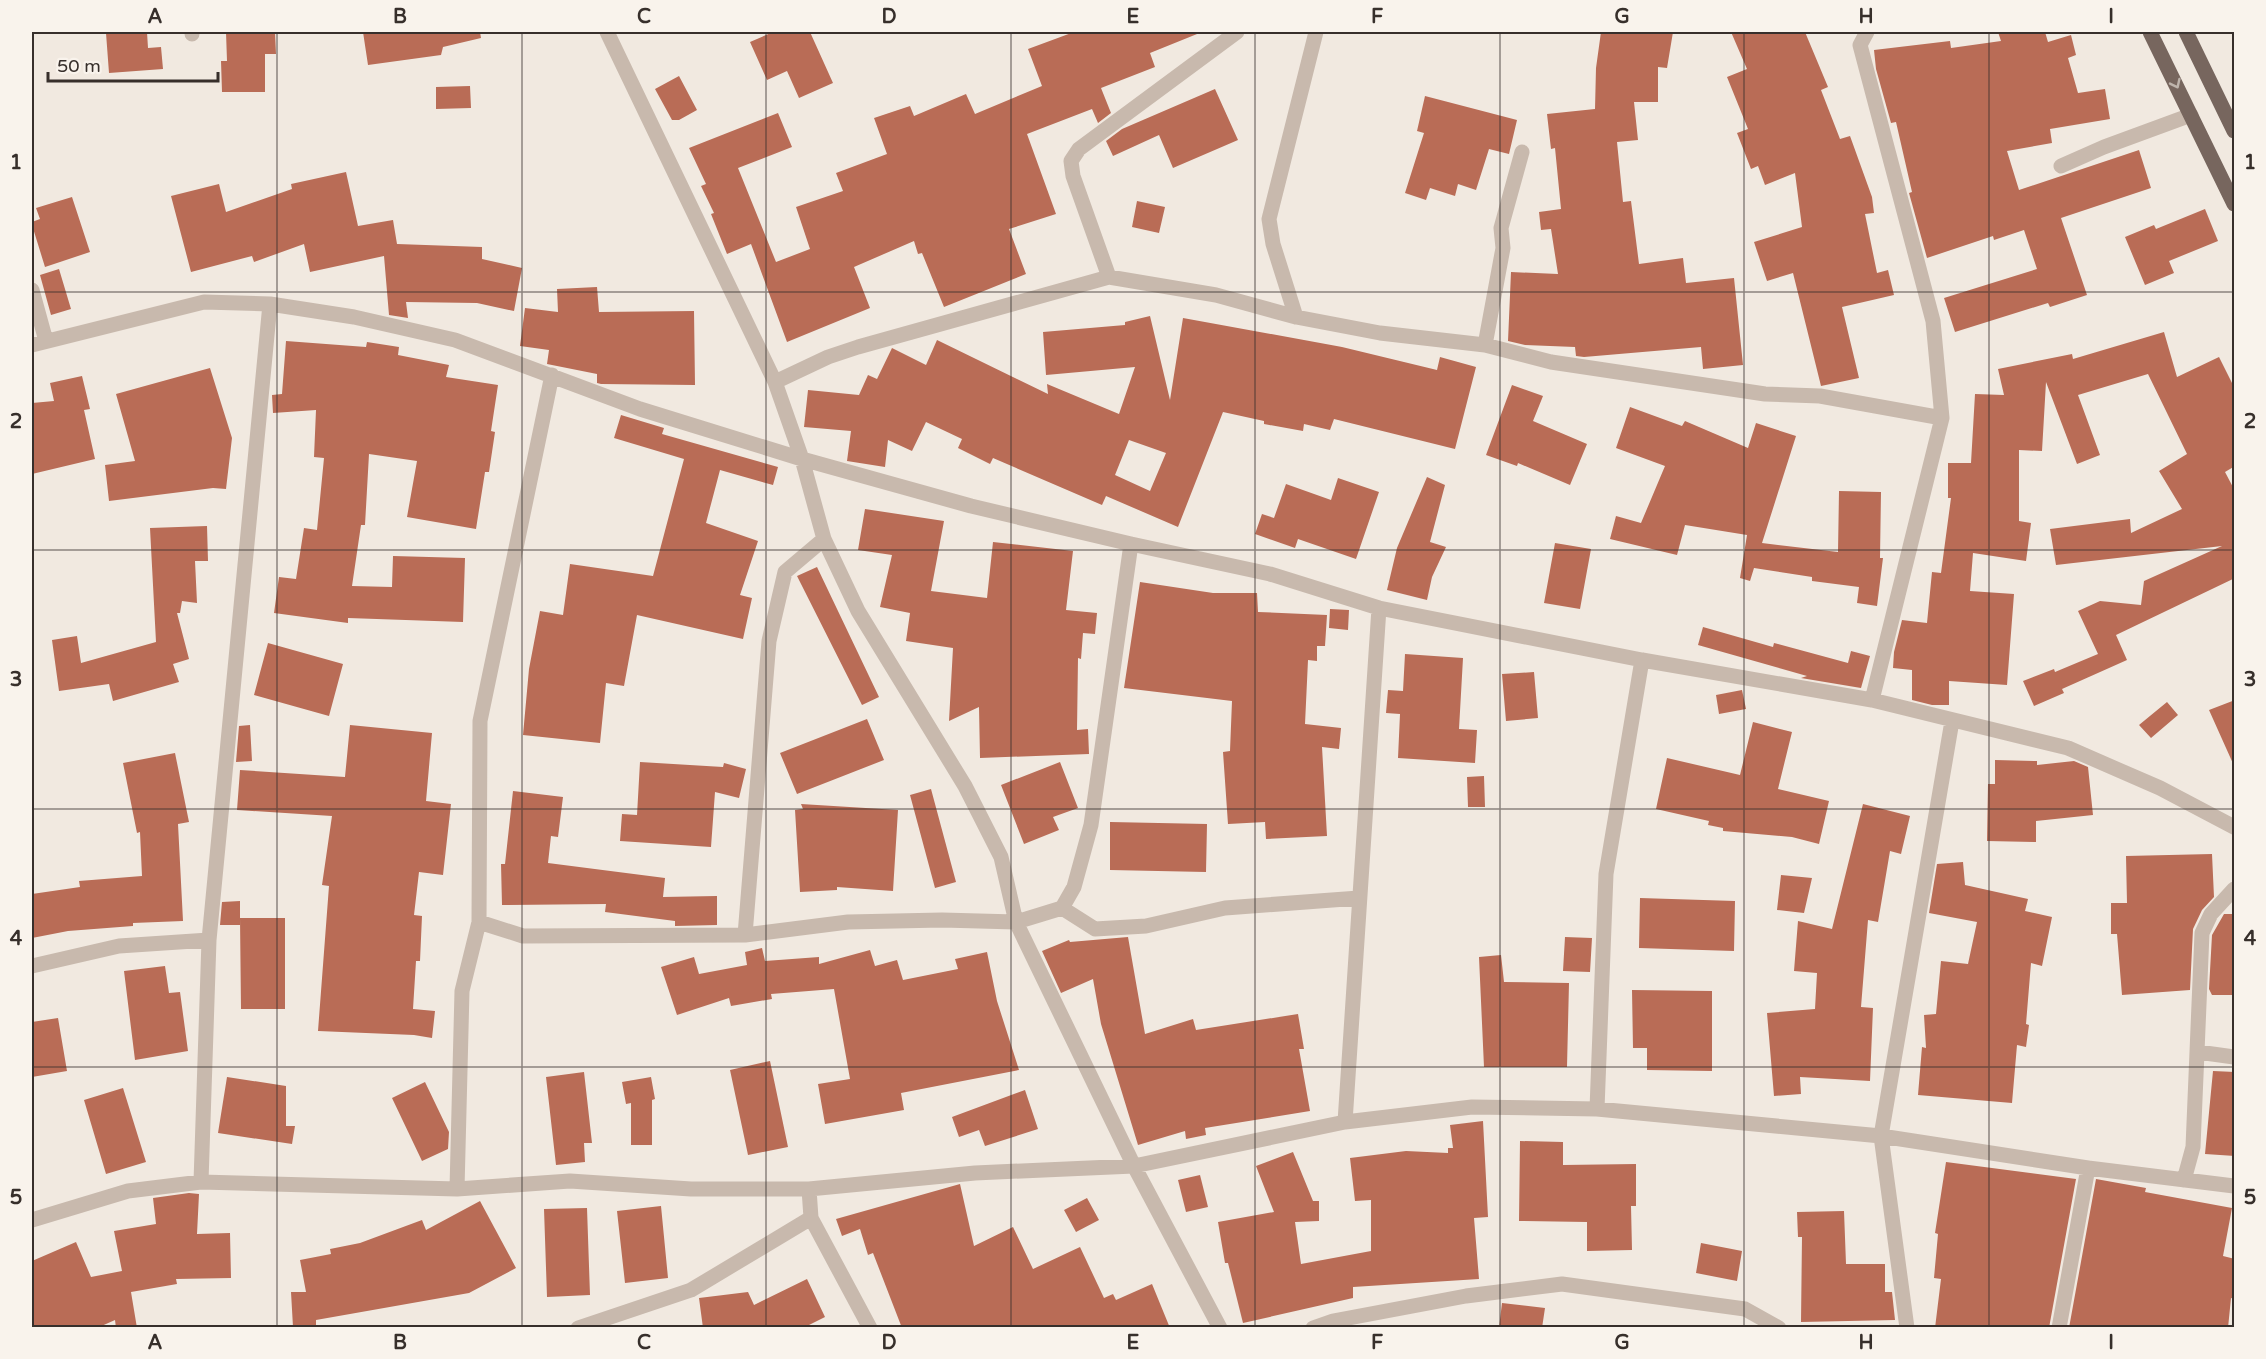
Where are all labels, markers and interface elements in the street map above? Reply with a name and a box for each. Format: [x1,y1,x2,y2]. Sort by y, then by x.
text: A [148,5,163,29]
text: B [393,5,407,29]
text: C [637,5,651,29]
text: D [881,5,897,29]
text: E [1127,5,1140,29]
text: F [1371,5,1383,29]
text: G [1614,5,1630,29]
text: H [1858,5,1874,29]
text: I [2108,5,2114,29]
scale bar [48,45,218,83]
text: 50 m [57,55,101,77]
one-way arrow [2168,78,2180,89]
text: 1 [10,151,22,175]
text: 1 [2244,151,2256,175]
text: 2 [10,410,22,434]
text: 2 [2244,410,2256,434]
text: 3 [10,668,22,692]
text: 3 [2244,668,2256,692]
text: 4 [10,927,23,951]
text: 4 [2244,927,2257,951]
text: 5 [10,1186,22,1210]
text: 5 [2244,1186,2256,1210]
text: A [148,1331,163,1355]
text: B [393,1331,407,1355]
text: C [637,1331,651,1355]
text: D [881,1331,897,1355]
text: E [1127,1331,1140,1355]
text: F [1371,1331,1383,1355]
text: G [1614,1331,1630,1355]
text: H [1858,1331,1874,1355]
text: I [2108,1331,2114,1355]

